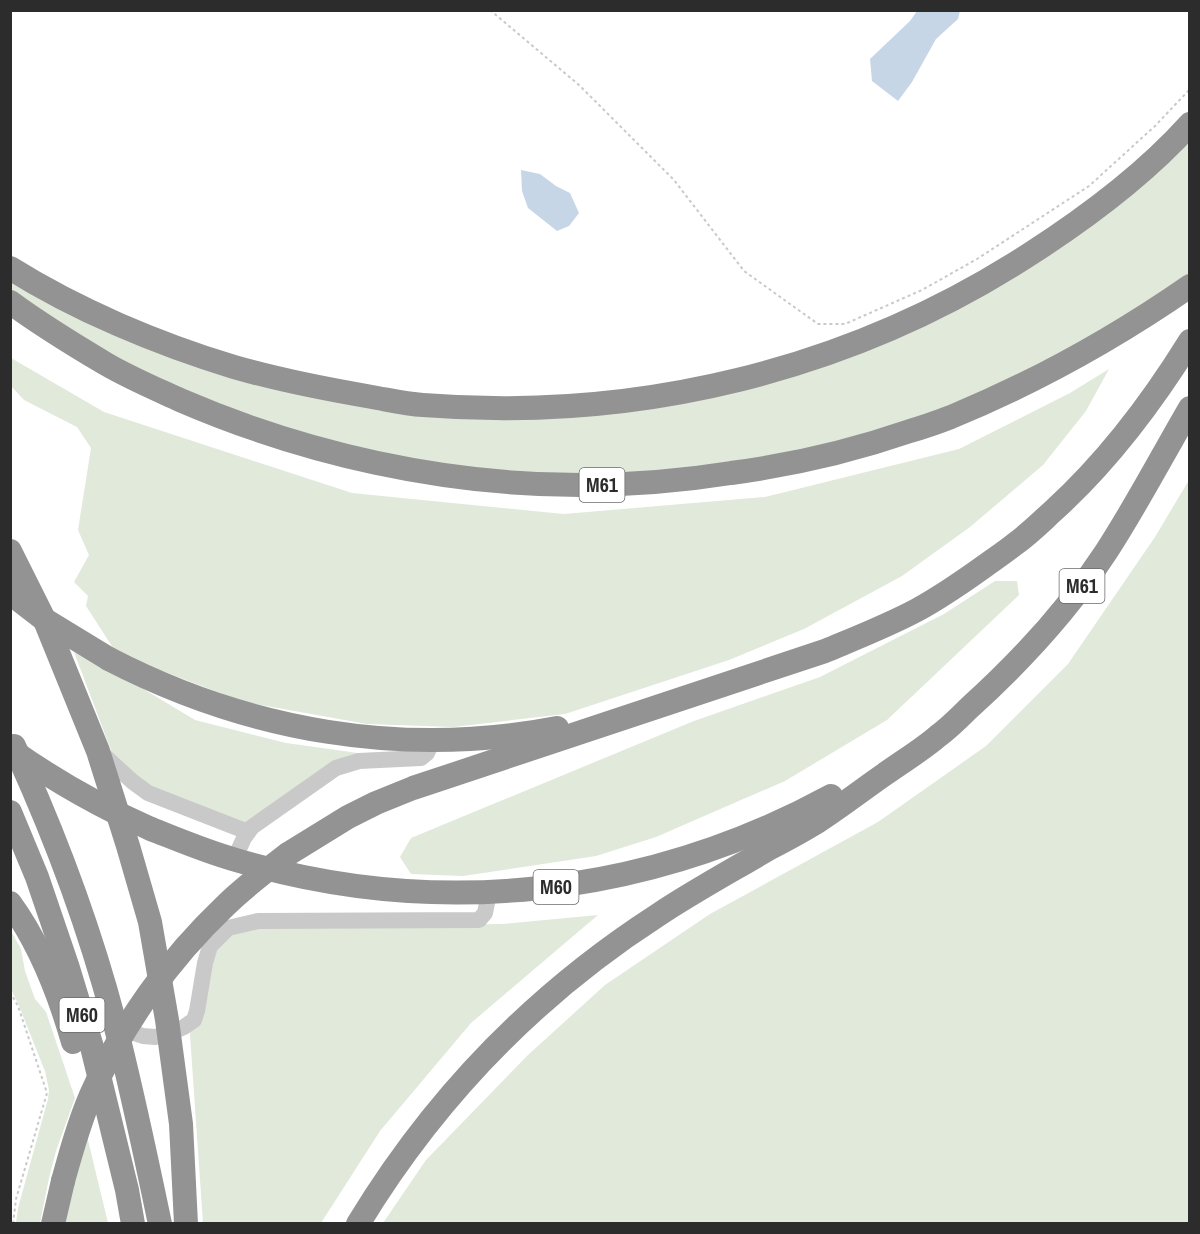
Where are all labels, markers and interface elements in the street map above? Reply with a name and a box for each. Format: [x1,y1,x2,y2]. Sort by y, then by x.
road number: M61 [580,468,624,502]
road number: M61 [1060,569,1104,603]
road number: M60 [534,870,578,904]
road number: M60 [60,998,104,1032]

